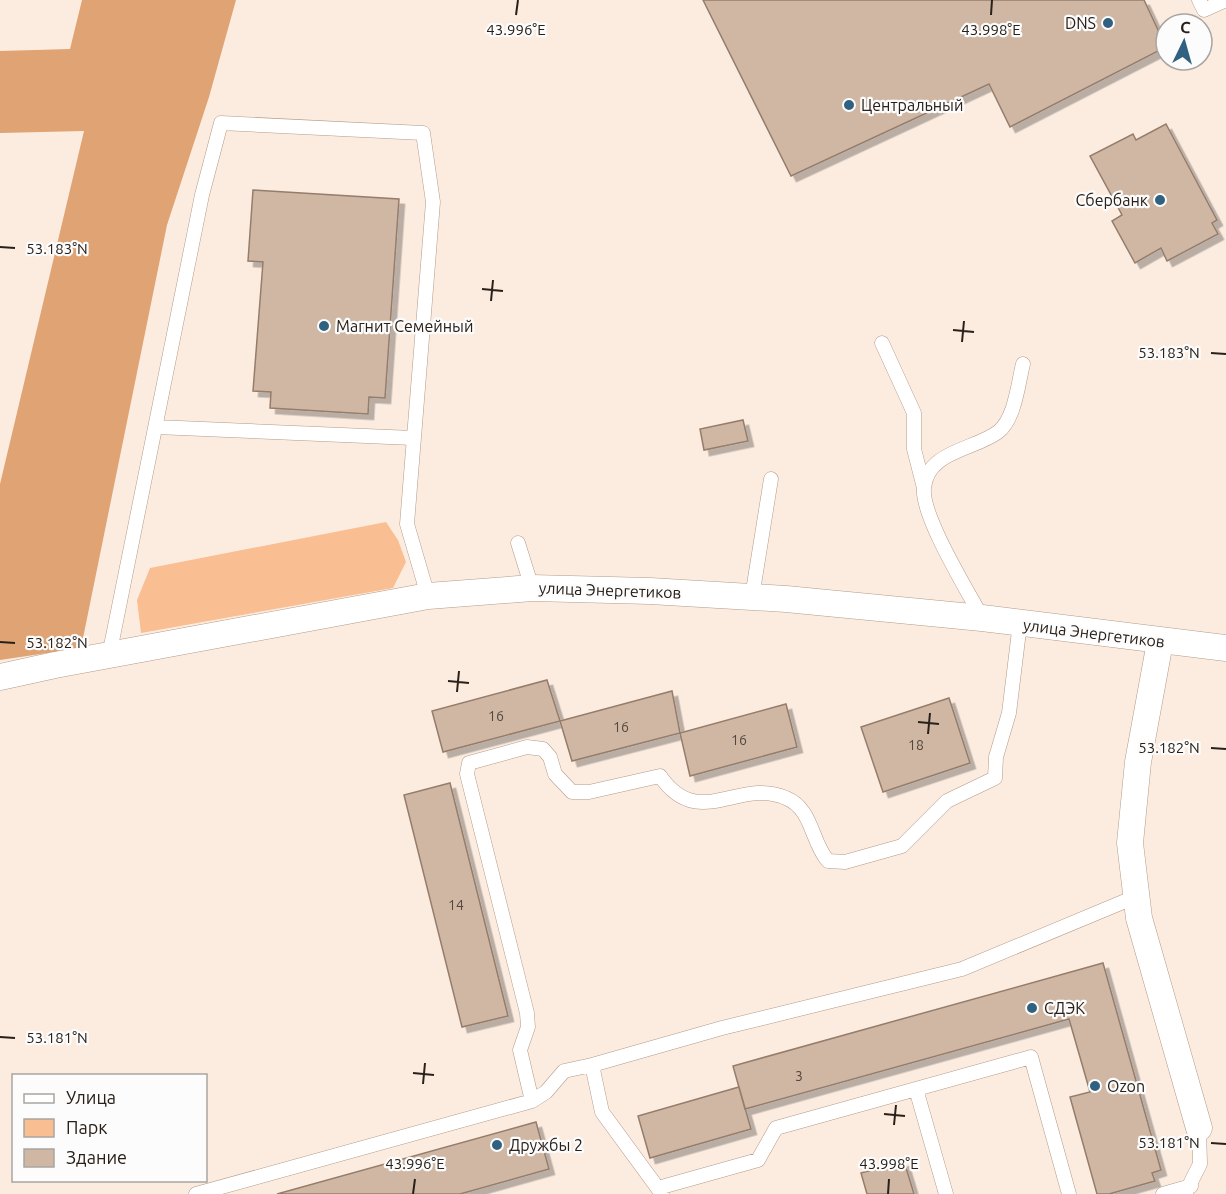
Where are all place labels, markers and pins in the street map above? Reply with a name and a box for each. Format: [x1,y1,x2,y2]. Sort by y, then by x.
place label: DNS [1065,14,1096,32]
marker: DNS [1101,16,1115,30]
place label: Центральный [861,96,964,114]
marker: Центральный [842,98,856,112]
place label: Сбербанк [1075,191,1148,209]
marker: Сбербанк [1153,193,1167,207]
place label: Магнит Семейный [336,317,473,335]
marker: Магнит Семейный [317,319,331,333]
place label: СДЭК [1044,999,1085,1017]
marker: СДЭК [1025,1001,1039,1015]
place label: Ozon [1107,1077,1145,1095]
marker: Ozon [1088,1079,1102,1093]
place label: Дружбы 2 [509,1136,583,1154]
marker: Дружбы 2 [490,1138,504,1152]

